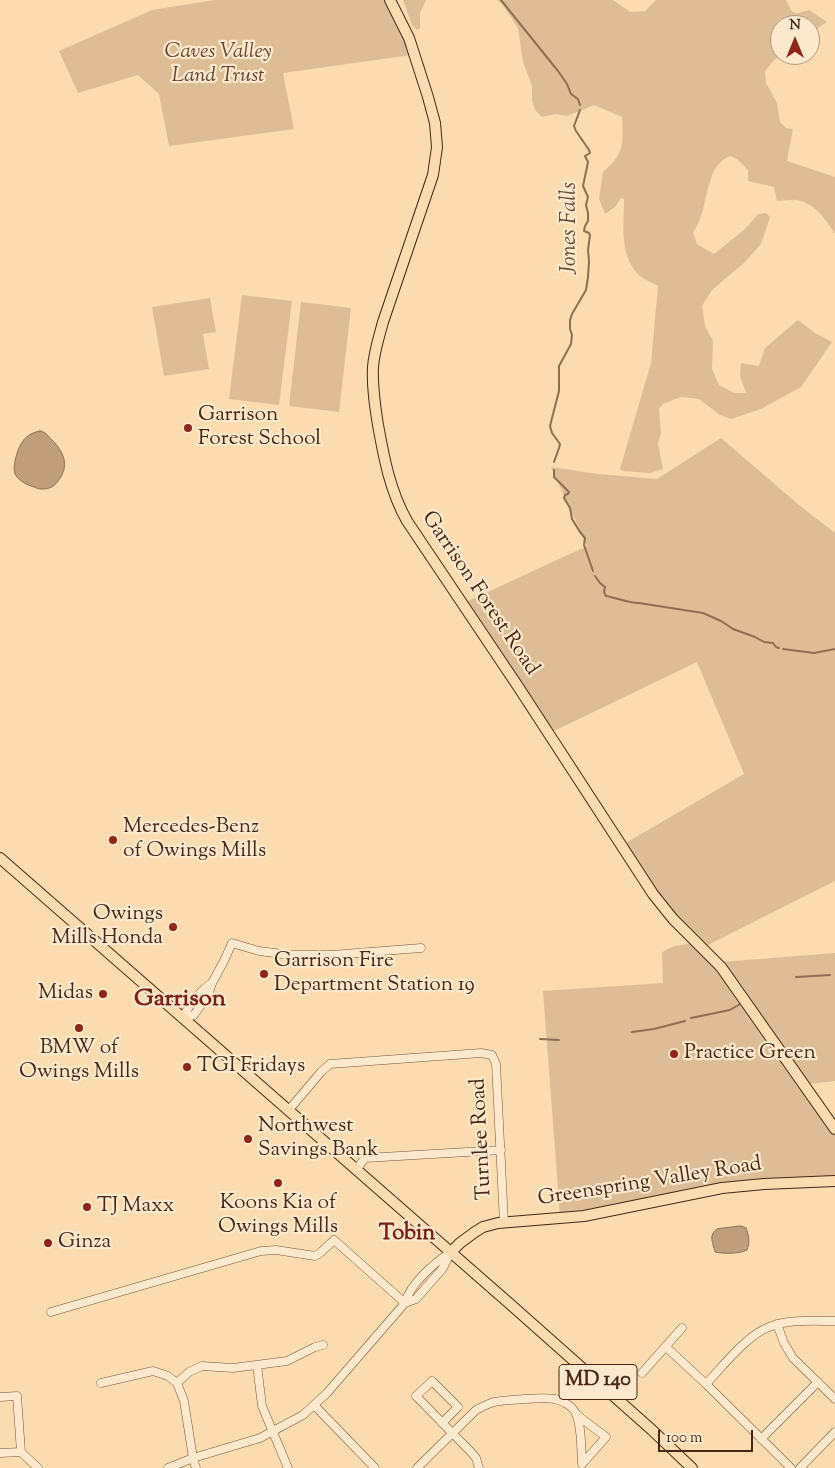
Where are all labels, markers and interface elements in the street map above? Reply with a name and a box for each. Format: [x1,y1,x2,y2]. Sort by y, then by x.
north arrow [770,15,820,65]
text: N [789,16,801,36]
park label: Caves Valley Land Trust [165,40,271,90]
water label: Jones Falls [558,182,584,274]
place label: Garrison Forest School [198,403,321,453]
marker: Garrison Forest School [182,422,194,434]
street label: Garrison Forest Road [415,507,543,681]
place label: Mercedes-Benz of Owings Mills [123,815,266,865]
marker: Mercedes-Benz of Owings Mills [107,834,119,846]
place label: Owings Mills Honda [51,902,163,952]
marker: Owings Mills Honda [167,921,179,933]
place label: Garrison Fire Department Station 19 [274,949,475,999]
marker: Garrison Fire Department Station 19 [258,968,270,980]
place label: Midas [38,981,93,1007]
district label: Garrison [134,987,226,1015]
marker: Midas [97,988,109,1000]
marker: BMW of Owings Mills [73,1022,85,1034]
place label: BMW of Owings Mills [19,1036,139,1086]
place label: Practice Green [684,1041,816,1067]
marker: Practice Green [668,1048,680,1060]
place label: TGI Fridays [197,1054,305,1080]
marker: TGI Fridays [181,1061,193,1073]
street label: Turnlee Road [467,1077,499,1201]
place label: Northwest Savings Bank [258,1114,379,1164]
marker: Northwest Savings Bank [242,1133,254,1145]
street label: Greenspring Valley Road [536,1153,764,1213]
marker: Koons Kia of Owings Mills [272,1177,284,1189]
place label: Koons Kia of Owings Mills [218,1191,338,1241]
place label: TJ Maxx [97,1194,174,1220]
marker: TJ Maxx [81,1201,93,1213]
district label: Tobin [379,1222,435,1248]
place label: Ginza [58,1230,111,1256]
marker: Ginza [42,1237,54,1249]
road number: MD 140 [559,1364,637,1400]
scale bar [660,1420,755,1452]
text: 100 m [666,1428,702,1449]

